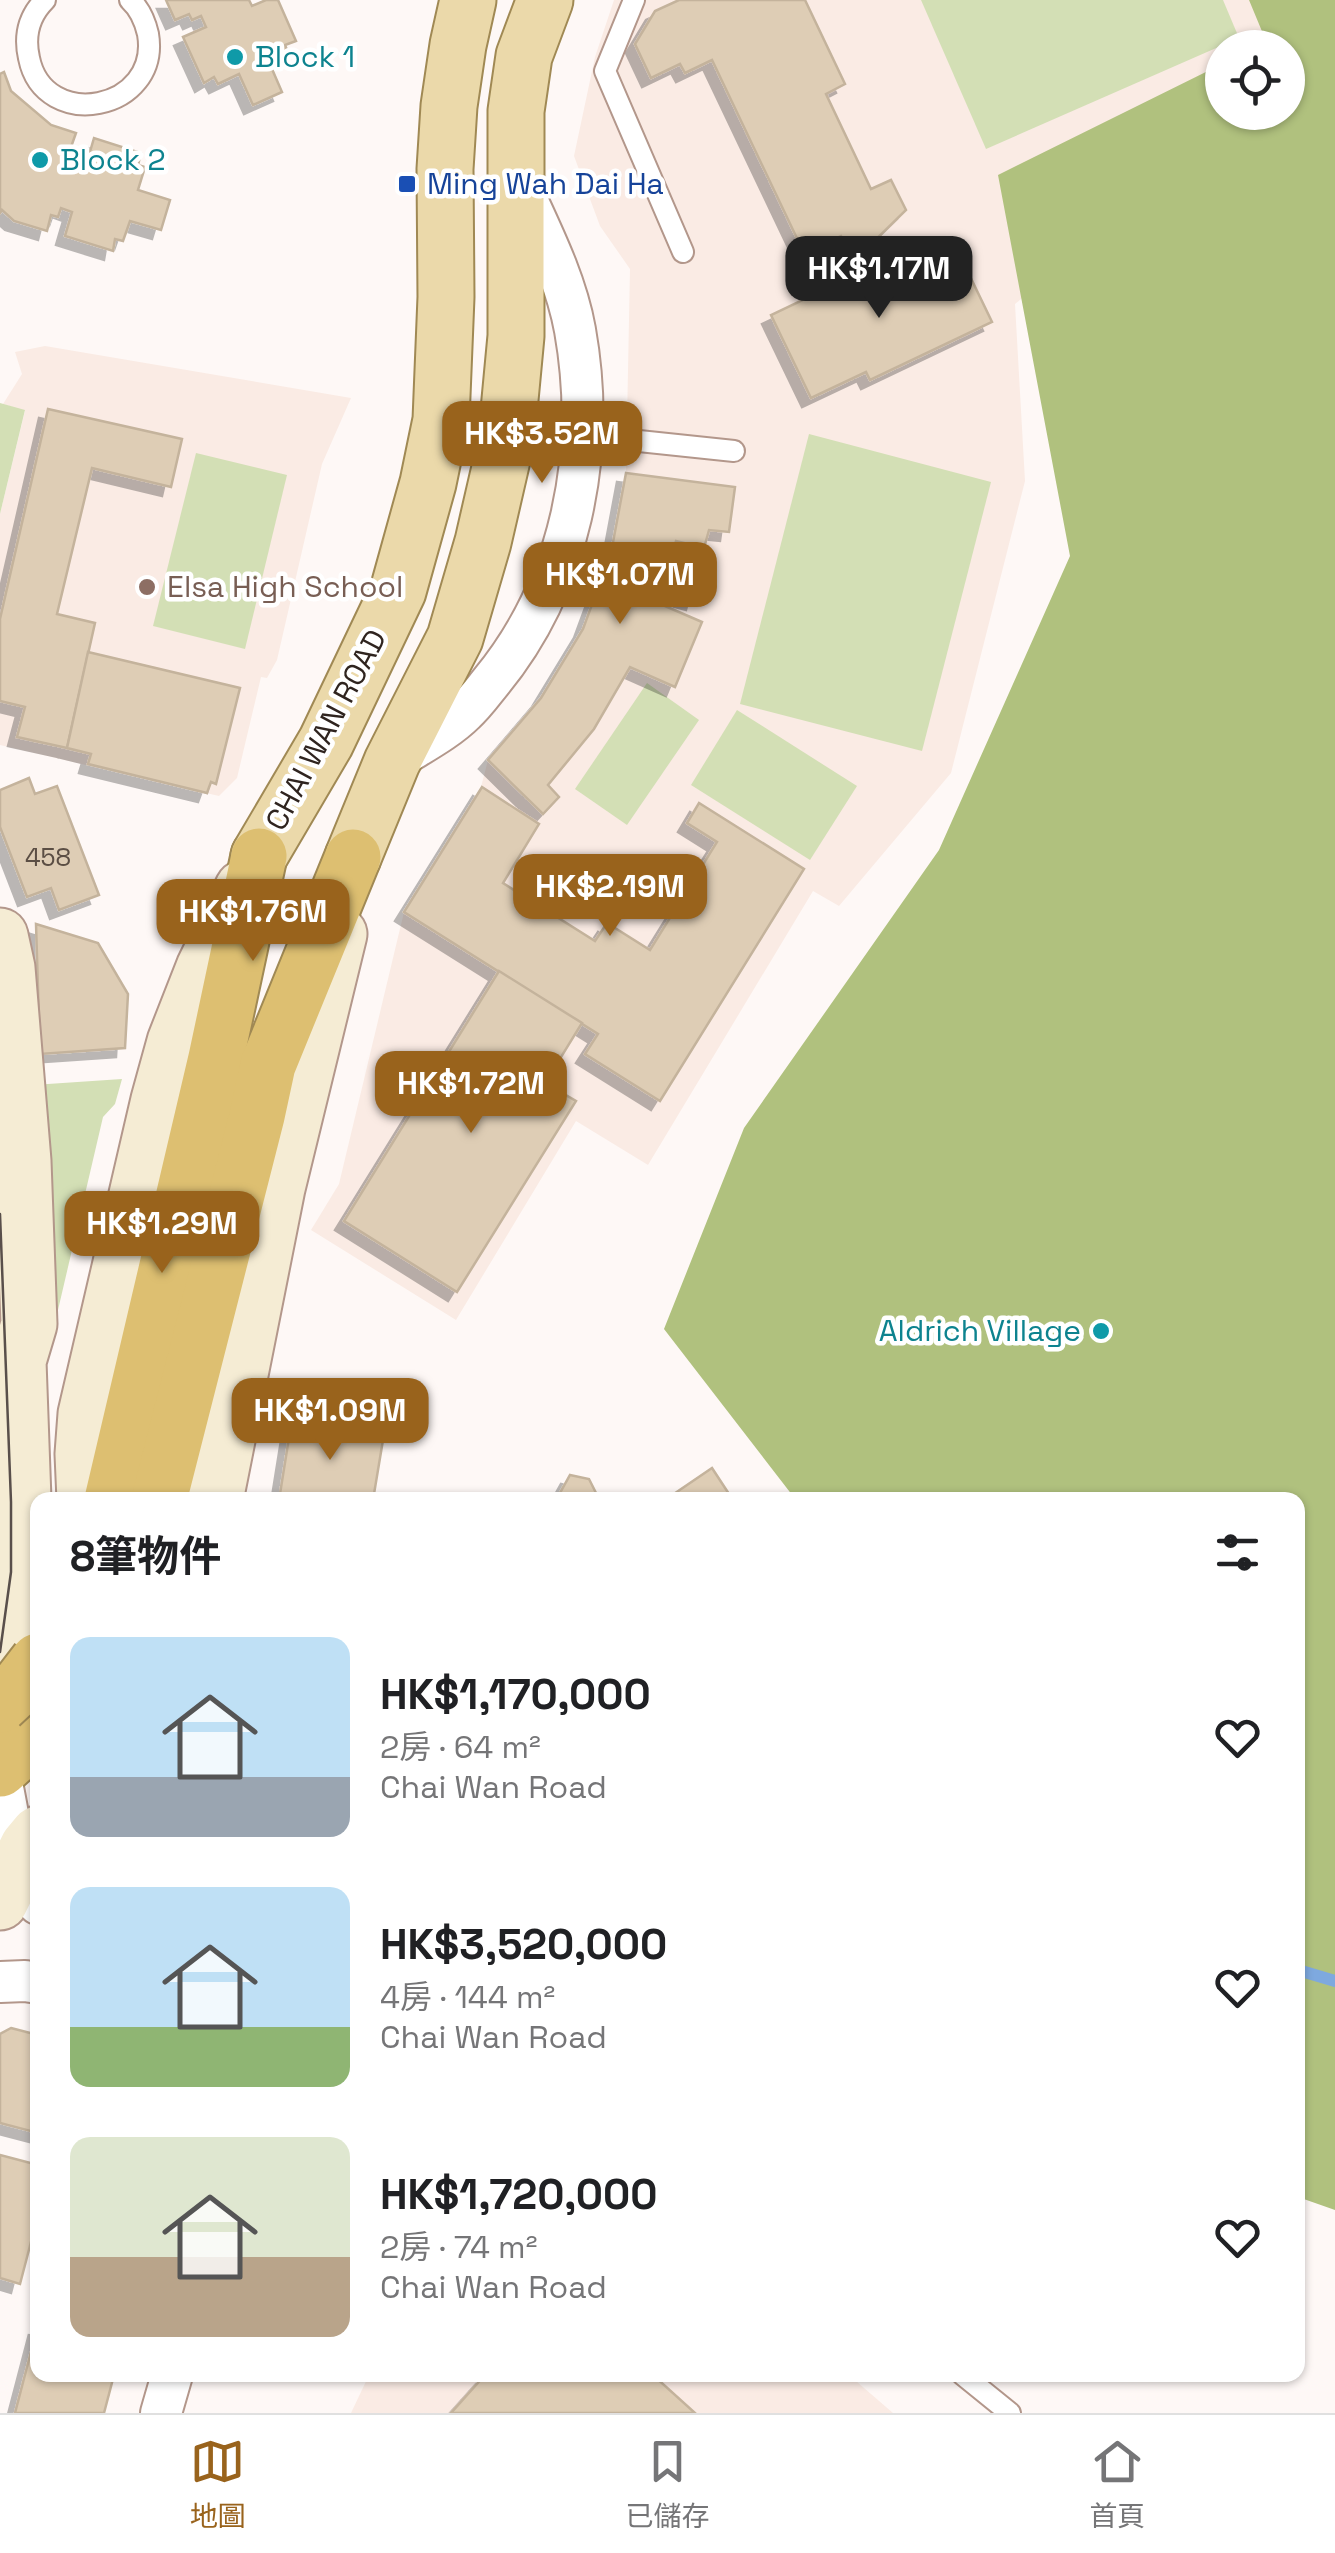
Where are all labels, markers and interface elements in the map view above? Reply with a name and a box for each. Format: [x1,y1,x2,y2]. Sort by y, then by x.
map controls [1205,30,1305,130]
button: locate [1205,30,1305,130]
place label: Block 1 [255,37,355,76]
marker: Block 1 [224,46,246,68]
place label: Block 2 [60,140,166,179]
marker: Block 2 [29,149,51,171]
place label: Ming Wah Dai Ha [427,164,664,203]
marker: Ming Wah Dai Ha [396,173,418,195]
pin: HK$1.17M [776,236,982,321]
text: HK$1.17M [807,248,951,288]
pin: HK$3.52M [439,401,645,486]
text: HK$3.52M [464,413,620,453]
pin: HK$1.07M [517,542,723,627]
text: HK$1.07M [545,554,695,594]
place label: Elsa High School [167,567,403,606]
marker: Elsa High School [136,576,158,598]
street label: CHAI WAN ROAD [256,623,395,837]
house number: 458 [25,841,71,873]
pin: HK$2.19M [507,854,713,939]
text: HK$2.19M [535,866,685,906]
pin: HK$1.76M [150,879,356,964]
text: HK$1.76M [179,891,327,931]
pin: HK$1.72M [368,1051,574,1136]
text: HK$1.72M [397,1063,545,1103]
pin: HK$1.29M [59,1191,265,1276]
text: HK$1.29M [86,1203,238,1243]
place label: Aldrich Village [879,1311,1081,1350]
marker: Aldrich Village [1090,1320,1112,1342]
pin: HK$1.09M [227,1378,433,1463]
text: HK$1.09M [254,1390,406,1430]
icon: filters [1210,1525,1265,1580]
text: 8筆物件 [70,1530,221,1583]
text: HK$1,170,000 [380,1668,651,1721]
icon: home [150,1677,270,1797]
icon: heart [1210,1710,1265,1765]
text: 2房 · 64 m² [380,1727,541,1767]
text: Chai Wan Road [380,1767,607,1807]
text: HK$3,520,000 [380,1918,667,1971]
icon: home [150,1927,270,2047]
icon: heart [1210,1960,1265,2015]
text: 4房 · 144 m² [380,1977,555,2017]
text: Chai Wan Road [380,2017,607,2057]
text: HK$1,720,000 [380,2168,657,2221]
icon: home [150,2177,270,2297]
icon: heart [1210,2210,1265,2265]
text: 2房 · 74 m² [380,2227,537,2267]
text: Chai Wan Road [380,2267,607,2307]
tab: 地圖 [190,2434,246,2534]
tab: 已儲存 [625,2434,709,2534]
tab: 首頁 [1089,2434,1145,2534]

